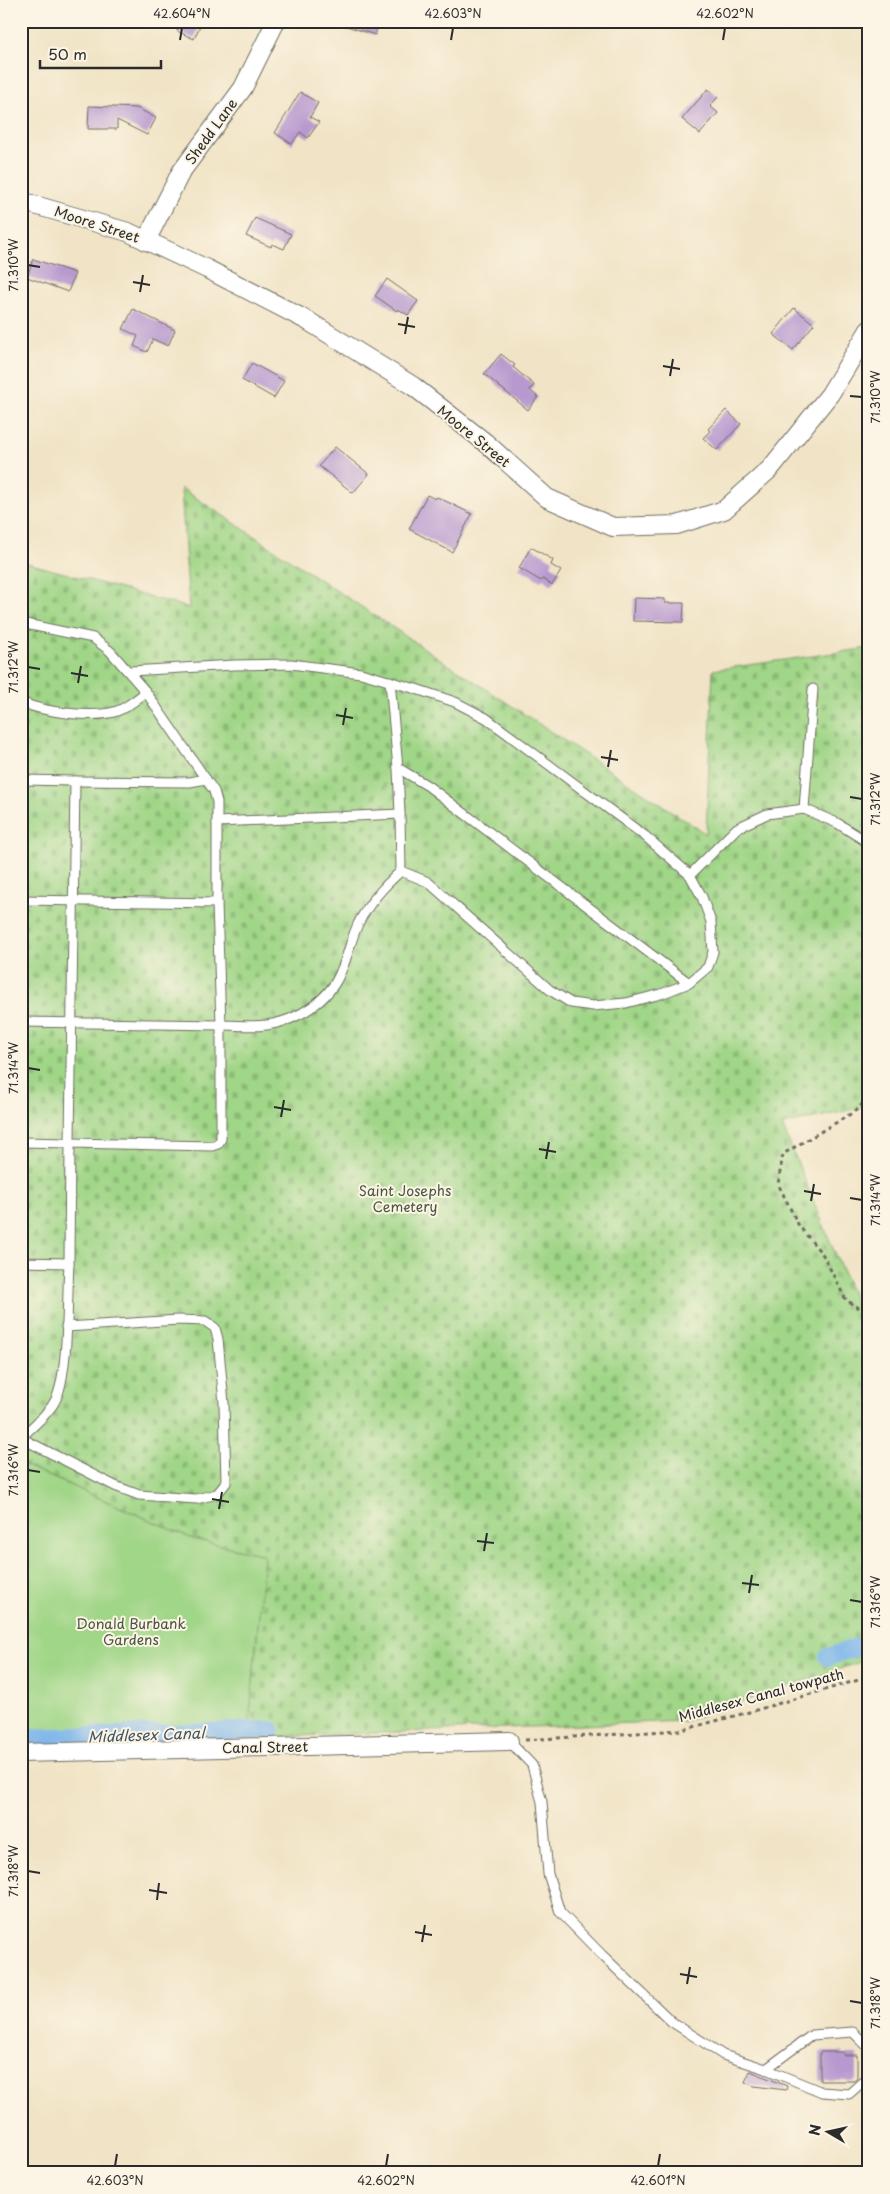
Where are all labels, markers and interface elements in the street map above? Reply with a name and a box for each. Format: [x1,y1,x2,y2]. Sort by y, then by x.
text: 42.604°N [153,4,211,22]
text: 42.603°N [424,4,482,22]
text: 42.602°N [696,4,754,22]
scale bar [40,38,161,70]
text: 50 m [48,42,87,65]
street label: Shedd Lane [180,94,242,168]
street label: Moore Street [52,200,143,248]
text: 71.310°W [4,238,22,292]
text: 71.310°W [866,370,884,424]
street label: Moore Street [433,400,515,472]
text: 71.312°W [4,640,22,693]
text: 71.312°W [866,772,884,825]
text: 71.314°W [4,1041,22,1094]
text: 71.314°W [866,1173,884,1226]
park label: Saint Josephs Cemetery [359,1180,451,1217]
text: 71.316°W [4,1443,22,1496]
text: 71.316°W [866,1575,884,1628]
park label: Donald Burbank Gardens [76,1613,186,1650]
street label: Middlesex Canal towpath [676,1663,846,1727]
water label: Middlesex Canal [87,1720,208,1748]
street label: Canal Street [222,1736,309,1758]
text: 71.318°W [4,1844,22,1897]
text: 71.318°W [866,1976,884,2029]
north arrow [802,2106,852,2156]
text: N [803,2123,826,2137]
text: 42.603°N [86,2171,144,2189]
text: 42.602°N [357,2171,415,2189]
text: 42.601°N [630,2171,686,2189]

